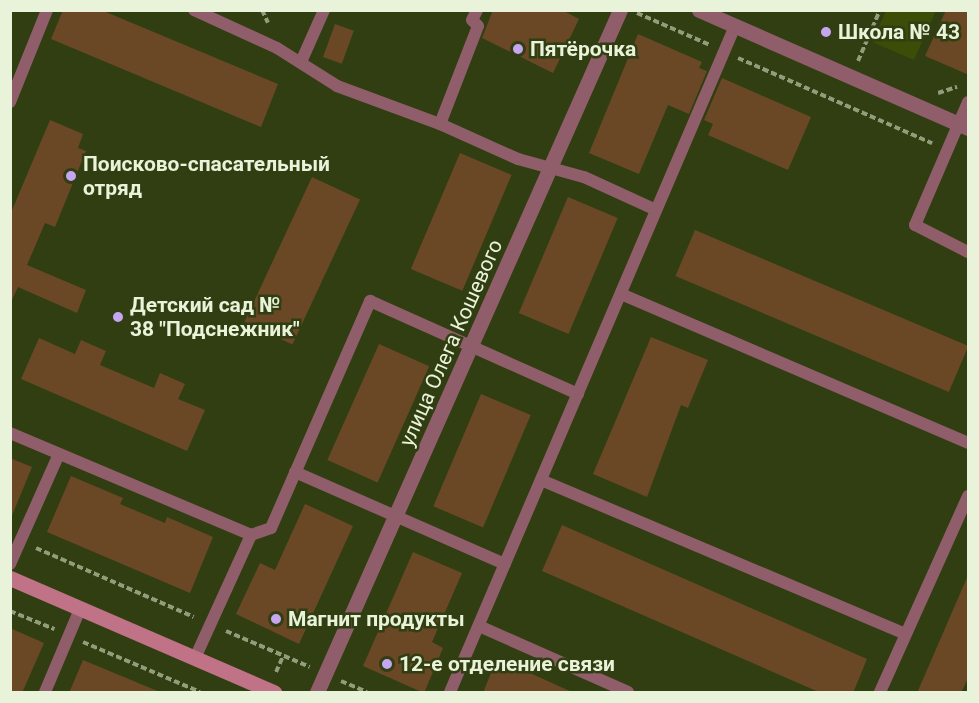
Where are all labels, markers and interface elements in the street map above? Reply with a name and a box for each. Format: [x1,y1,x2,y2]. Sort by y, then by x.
place label: Школа № 43 [838,19,960,45]
marker: Школа № 43 [819,25,833,39]
place label: Пятёрочка [530,36,636,62]
marker: Пятёрочка [511,42,525,56]
place label: Поисково-спасательный отряд [83,151,330,201]
marker: Поисково-спасательный отряд [64,169,78,183]
street label: улица Олега Кошевого [394,236,508,450]
place label: Детский сад № 38 "Подснежник" [130,292,300,342]
marker: Детский сад № 38 "Подснежник" [111,310,125,324]
place label: Магнит продукты [288,606,465,632]
marker: Магнит продукты [269,612,283,626]
place label: 12-е отделение связи [399,651,615,677]
marker: 12-е отделение связи [380,657,394,671]

